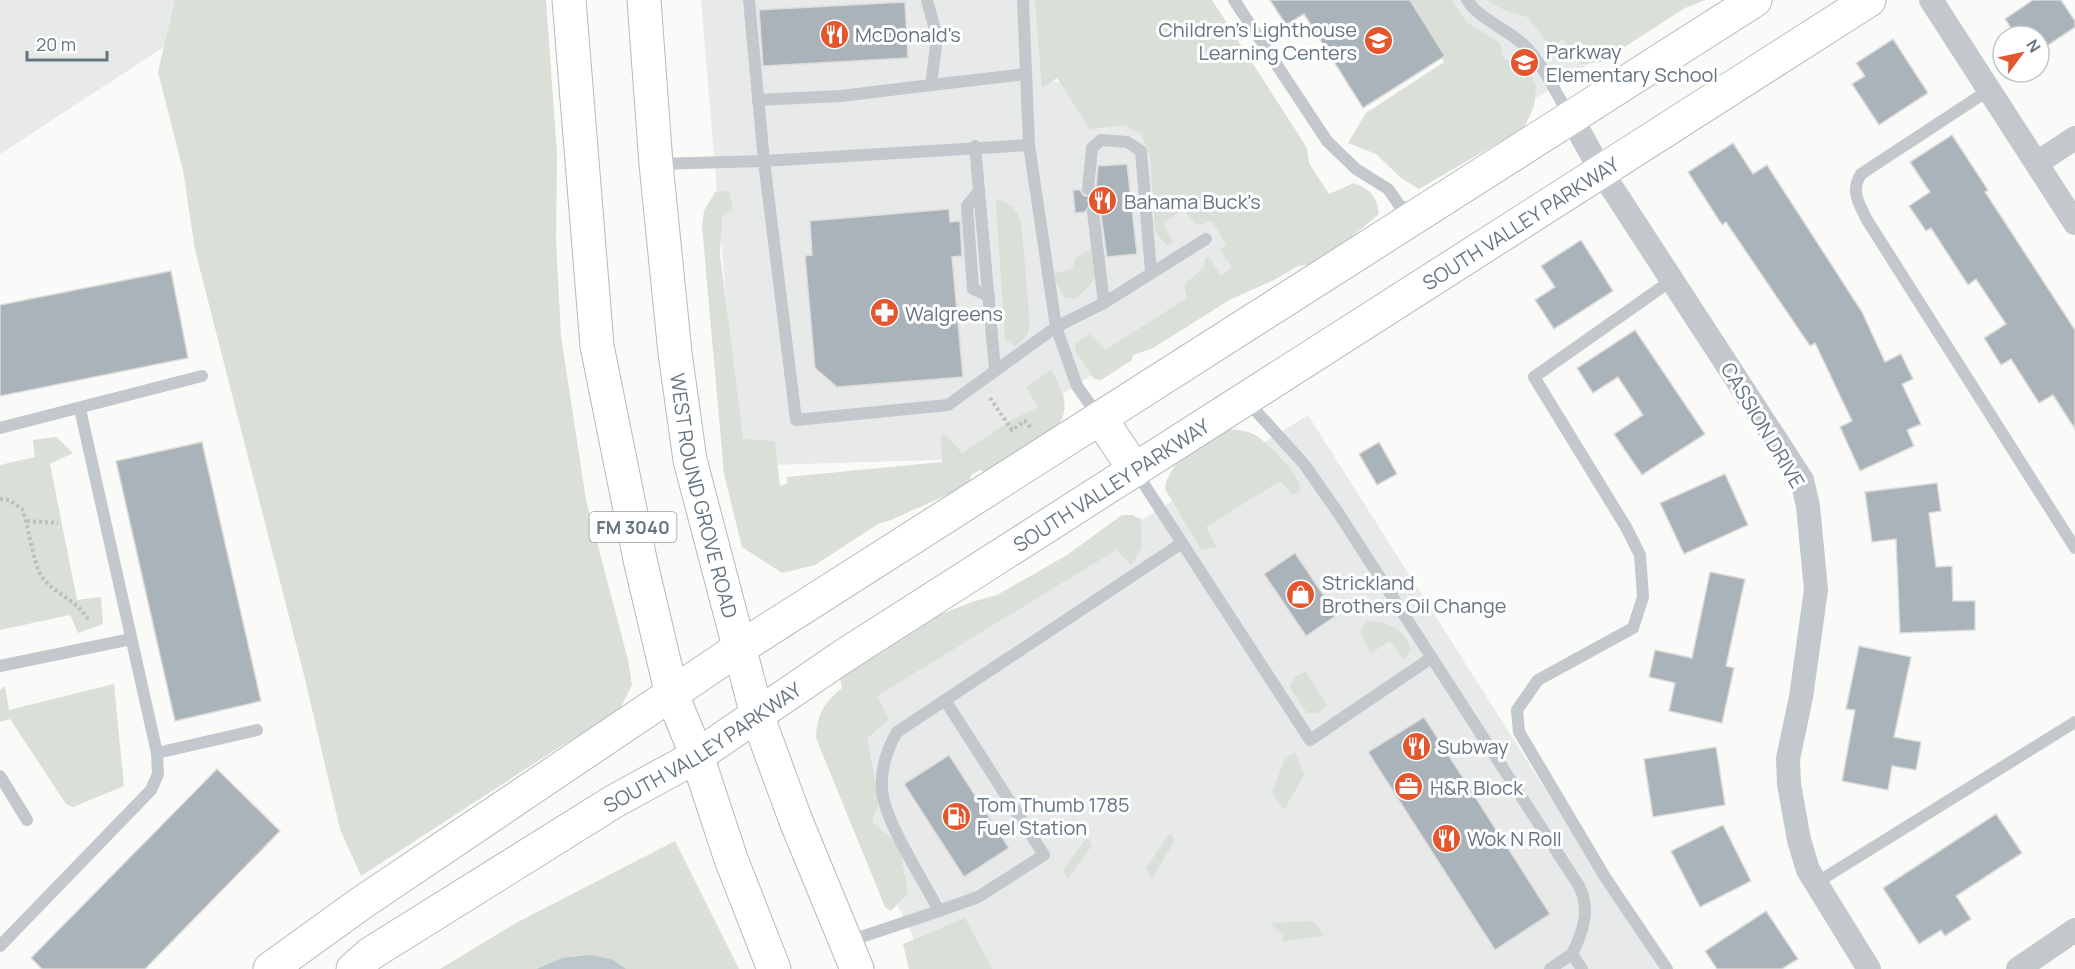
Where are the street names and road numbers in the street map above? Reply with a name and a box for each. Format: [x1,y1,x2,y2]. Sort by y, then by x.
street label: SOUTH VALLEY PARKWAY [1417,150,1625,296]
street label: CASSION DRIVE [1715,357,1811,493]
street label: WEST ROUND GROVE ROAD [664,371,744,621]
street label: SOUTH VALLEY PARKWAY [1008,412,1215,558]
road number: FM 3040 [590,512,676,542]
street label: SOUTH VALLEY PARKWAY [598,675,807,818]

